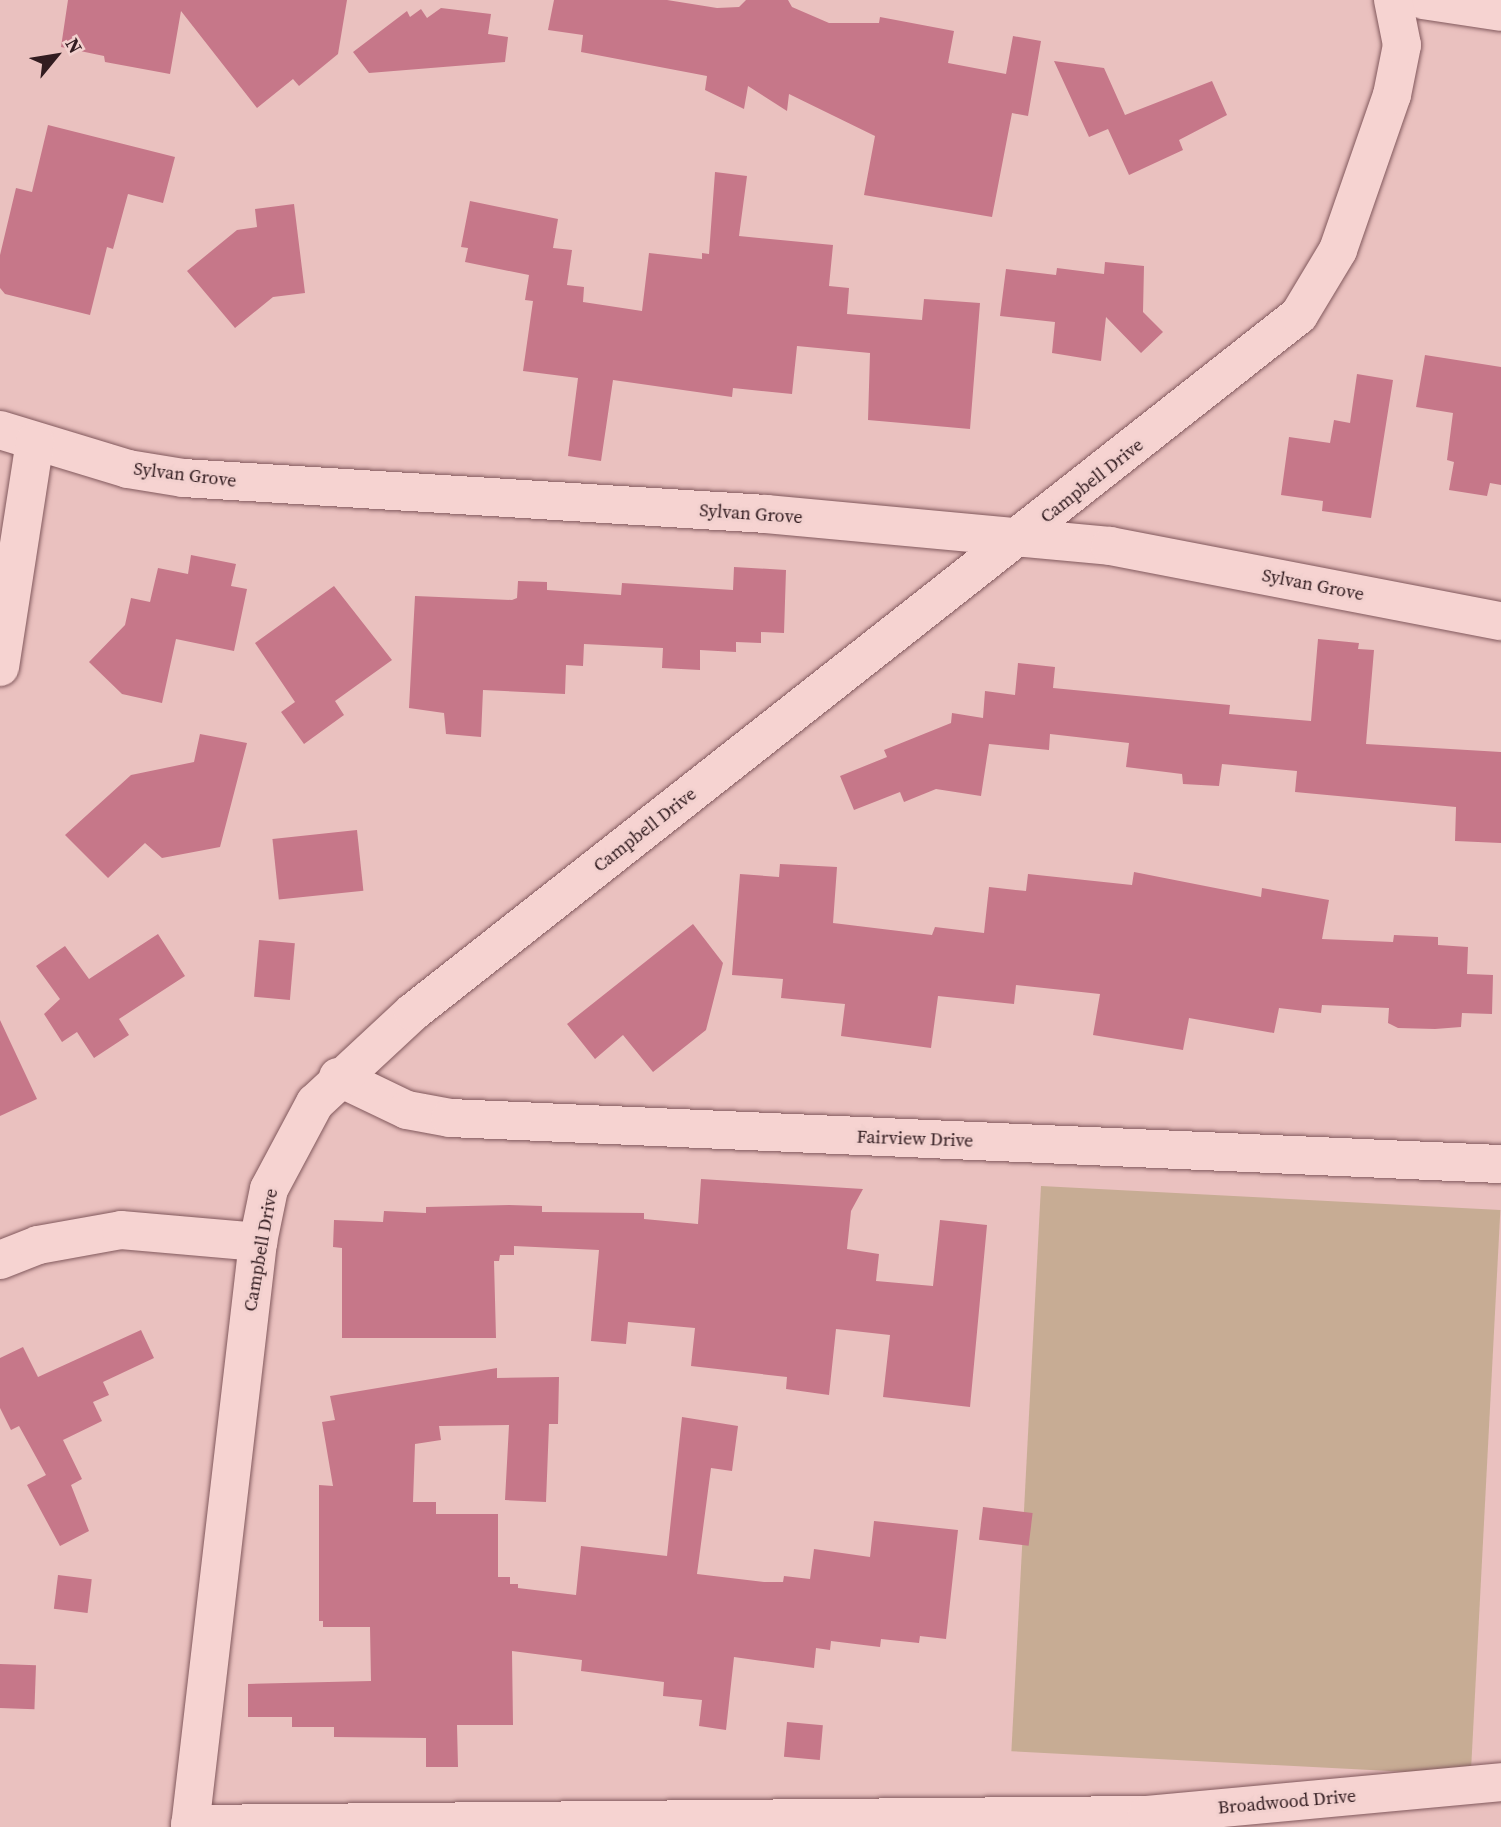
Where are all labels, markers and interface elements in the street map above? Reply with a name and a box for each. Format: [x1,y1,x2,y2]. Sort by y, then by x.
north arrow [21,21,91,91]
text: N [59,33,89,58]
street label: Campbell Drive [1036,434,1148,528]
street label: Sylvan Grove [132,458,238,492]
street label: Sylvan Grove [699,500,803,528]
street label: Sylvan Grove [1260,565,1366,605]
street label: Campbell Drive [589,783,701,877]
street label: Fairview Drive [856,1126,974,1152]
street label: Campbell Drive [240,1187,282,1313]
street label: Broadwood Drive [1217,1785,1357,1819]

